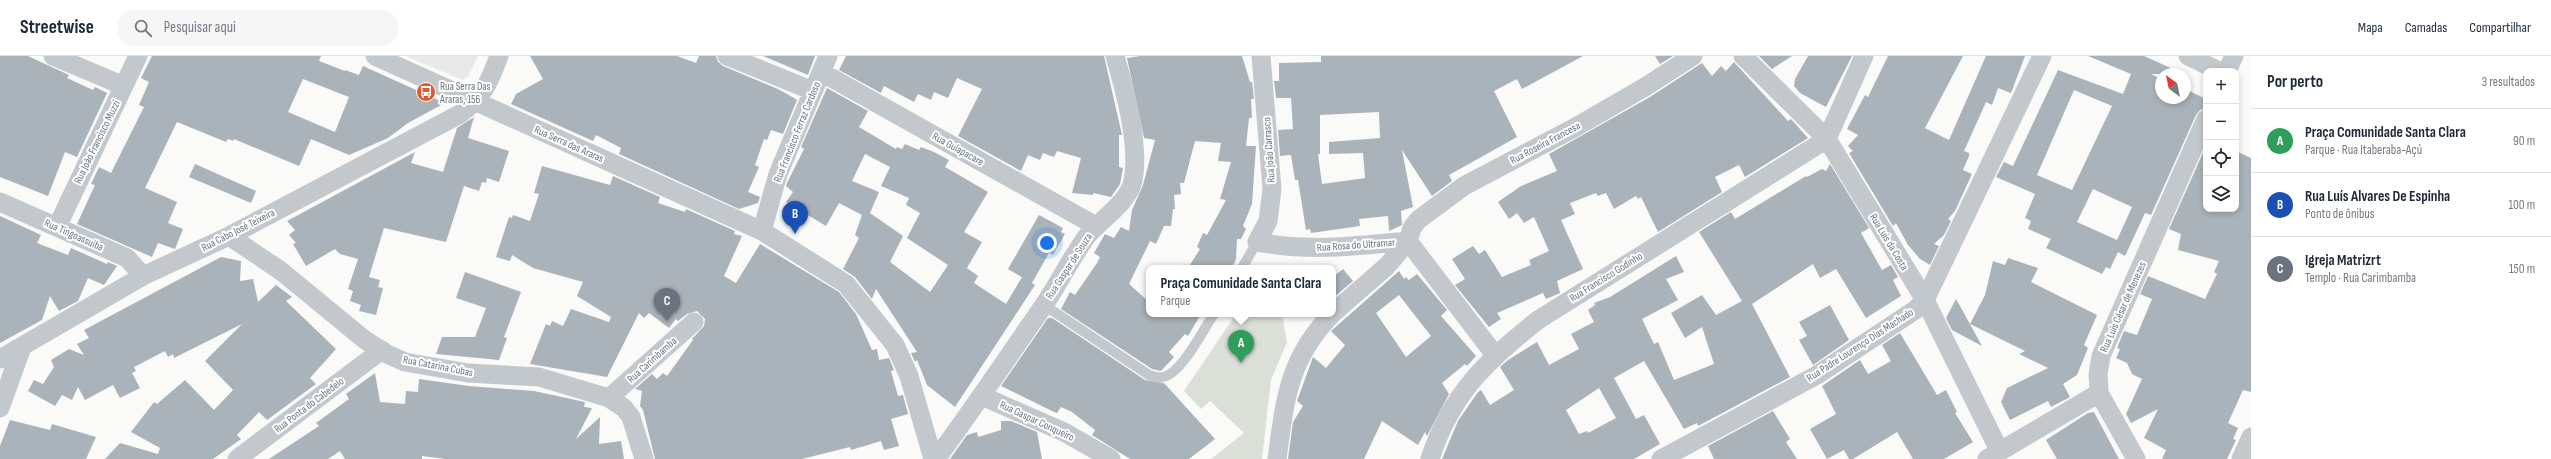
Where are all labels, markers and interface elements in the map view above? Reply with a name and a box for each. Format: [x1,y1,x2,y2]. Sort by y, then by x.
search box [118,10,398,46]
text: Streetwise [20,16,94,39]
icon: search [132,17,154,39]
text: Pesquisar aqui [164,18,236,37]
text: Mapa [2358,19,2383,36]
text: Camadas [2405,19,2447,36]
text: Compartilhar [2469,19,2531,36]
north arrow [2155,68,2191,104]
map controls [2203,68,2239,212]
button: + [2203,68,2239,104]
text: Por perto [2267,72,2323,92]
text: 3 resultados [2482,74,2535,90]
street label: Rua Francisco Ferraz Cardoso [771,79,823,184]
place label: Rua Serra Das Araras, 156 [439,80,490,106]
bus stop icon: Rua Serra Das Araras, 156 [415,81,437,103]
street label: Rua João Francisco Muzzi [71,98,123,186]
button: − [2203,104,2239,140]
street label: Rua João Carrasco [1260,116,1278,183]
street label: Rua Roseira Francesa [1508,119,1582,167]
street label: Rua Serra das Araras [532,123,606,165]
text: Praça Comunidade Santa Clara [2305,123,2466,142]
street label: Rua Guiapacare [930,130,986,168]
text: A [2277,133,2283,149]
text: 90 m [2513,133,2535,149]
button: locate [2203,140,2239,176]
text: Parque · Rua Itaberaba-Açú [2305,142,2422,158]
button: layers [2203,176,2239,212]
text: Rua Luís Alvares De Espinha [2305,187,2450,206]
text: B [2277,197,2283,213]
text: 100 m [2508,197,2535,213]
pin: B [782,201,808,234]
street label: Rua Cabo José Teixeira [199,206,277,254]
text: Ponto de ônibus [2305,206,2374,222]
street label: Rua Luís da Costa [1867,211,1911,273]
street label: Rua Tingoassuiba [42,216,106,254]
street label: Rua Gaspar de Souza [1043,231,1095,301]
your location [1037,233,1057,253]
street label: Rua Rosa do Ultramar [1316,236,1396,254]
street label: Rua Francisco Godinho [1567,249,1645,305]
text: Igreja Matrizrt [2305,251,2381,270]
street label: Rua Luís César de Menezes [2097,260,2149,354]
text: C [2277,261,2283,277]
text: 150 m [2509,261,2535,277]
popup [1146,265,1336,317]
text: Templo · Rua Carimbamba [2305,270,2416,286]
text: Praça Comunidade Santa Clara [1161,274,1321,293]
pin: C [654,288,680,321]
text: Parque [1161,293,1191,309]
street label: Rua Padre Lourenço Dias Machado [1804,305,1916,384]
pin: A [1228,330,1254,363]
street label: Rua Carimbamba [625,334,679,386]
street label: Rua Catarina Cubas [402,353,474,379]
street label: Rua Ponta do Cabedelo [272,374,347,435]
street label: Rua Gaspar Conqueiro [998,398,1077,444]

